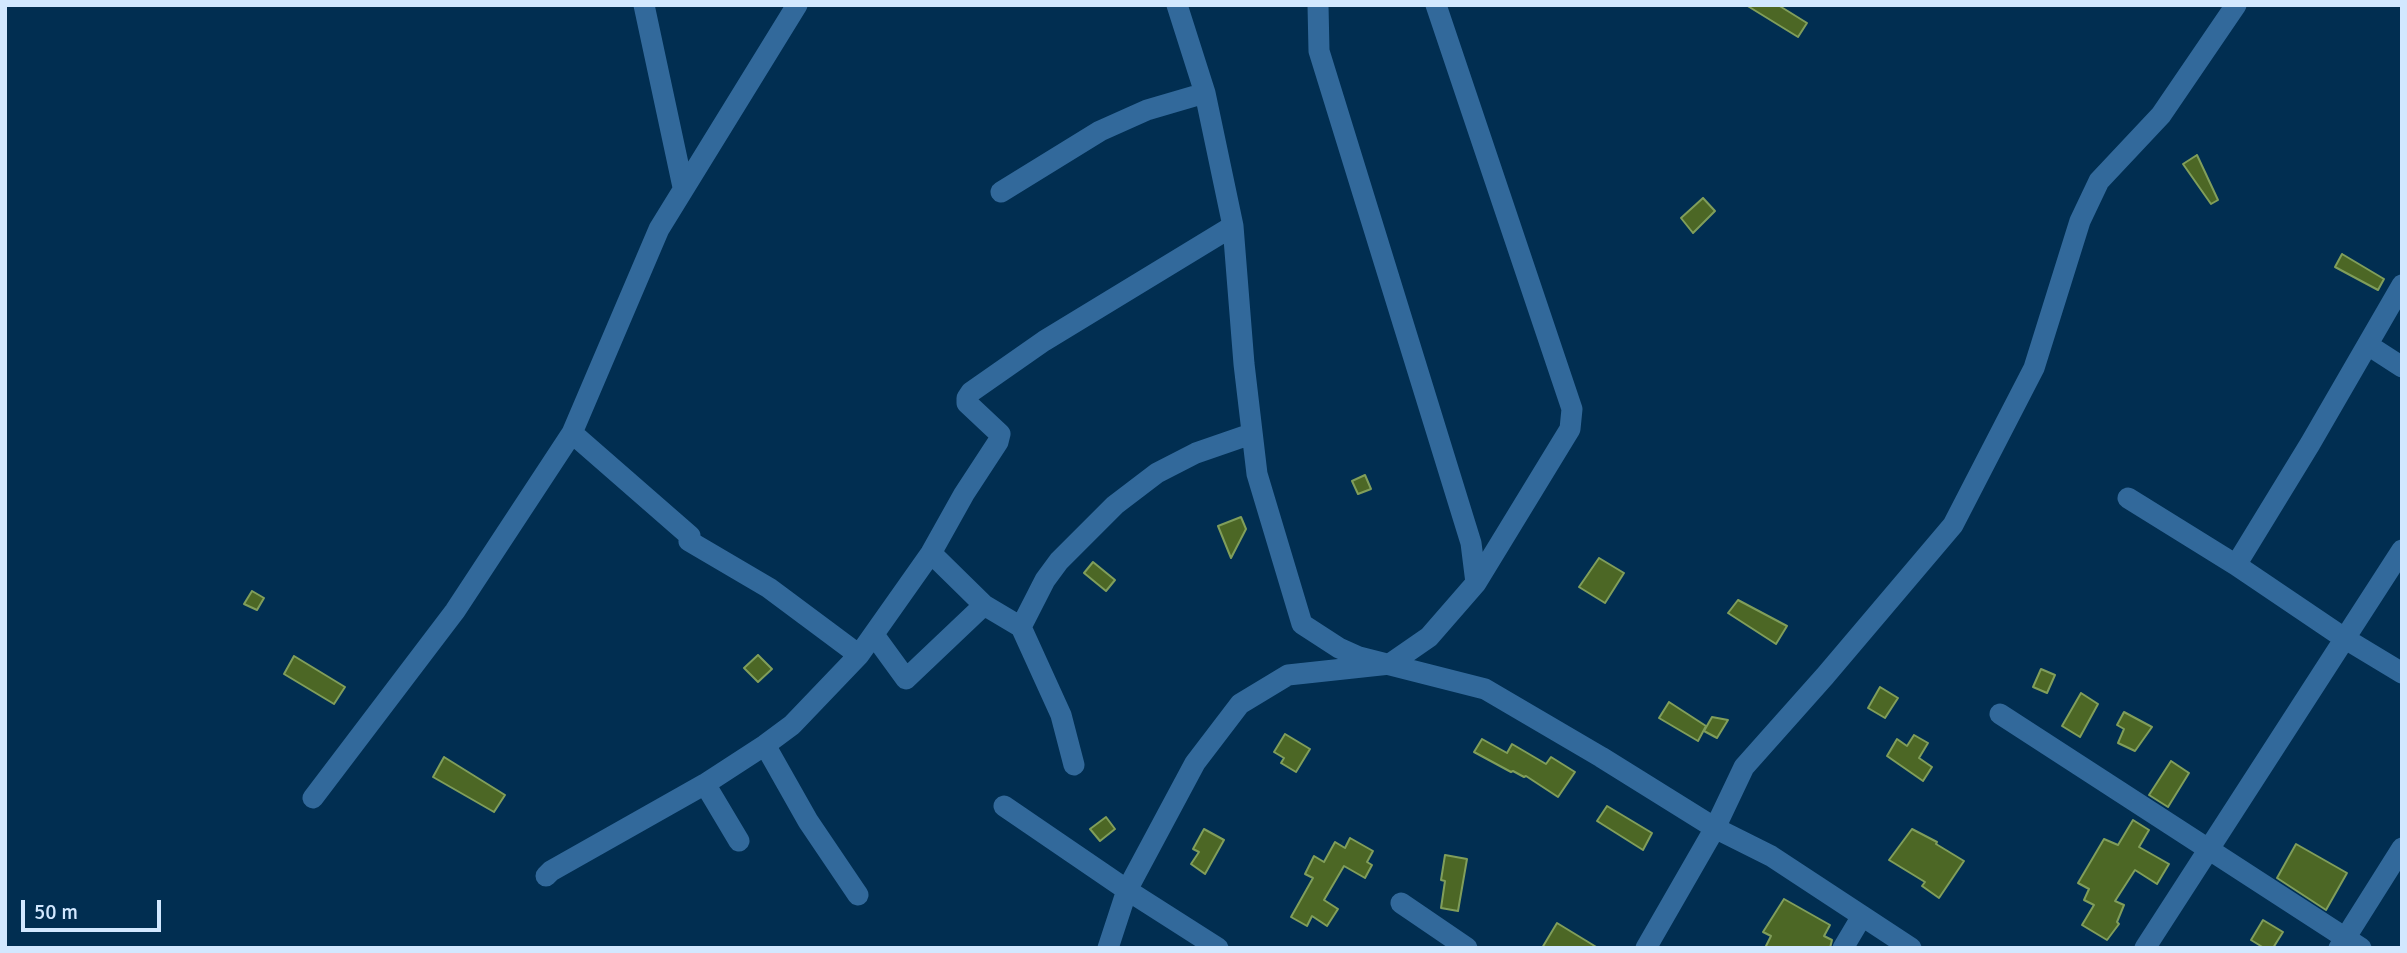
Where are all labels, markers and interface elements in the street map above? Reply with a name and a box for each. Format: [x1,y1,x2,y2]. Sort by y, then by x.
scale bar [24,886,164,930]
text: 50 m [34,899,78,925]

